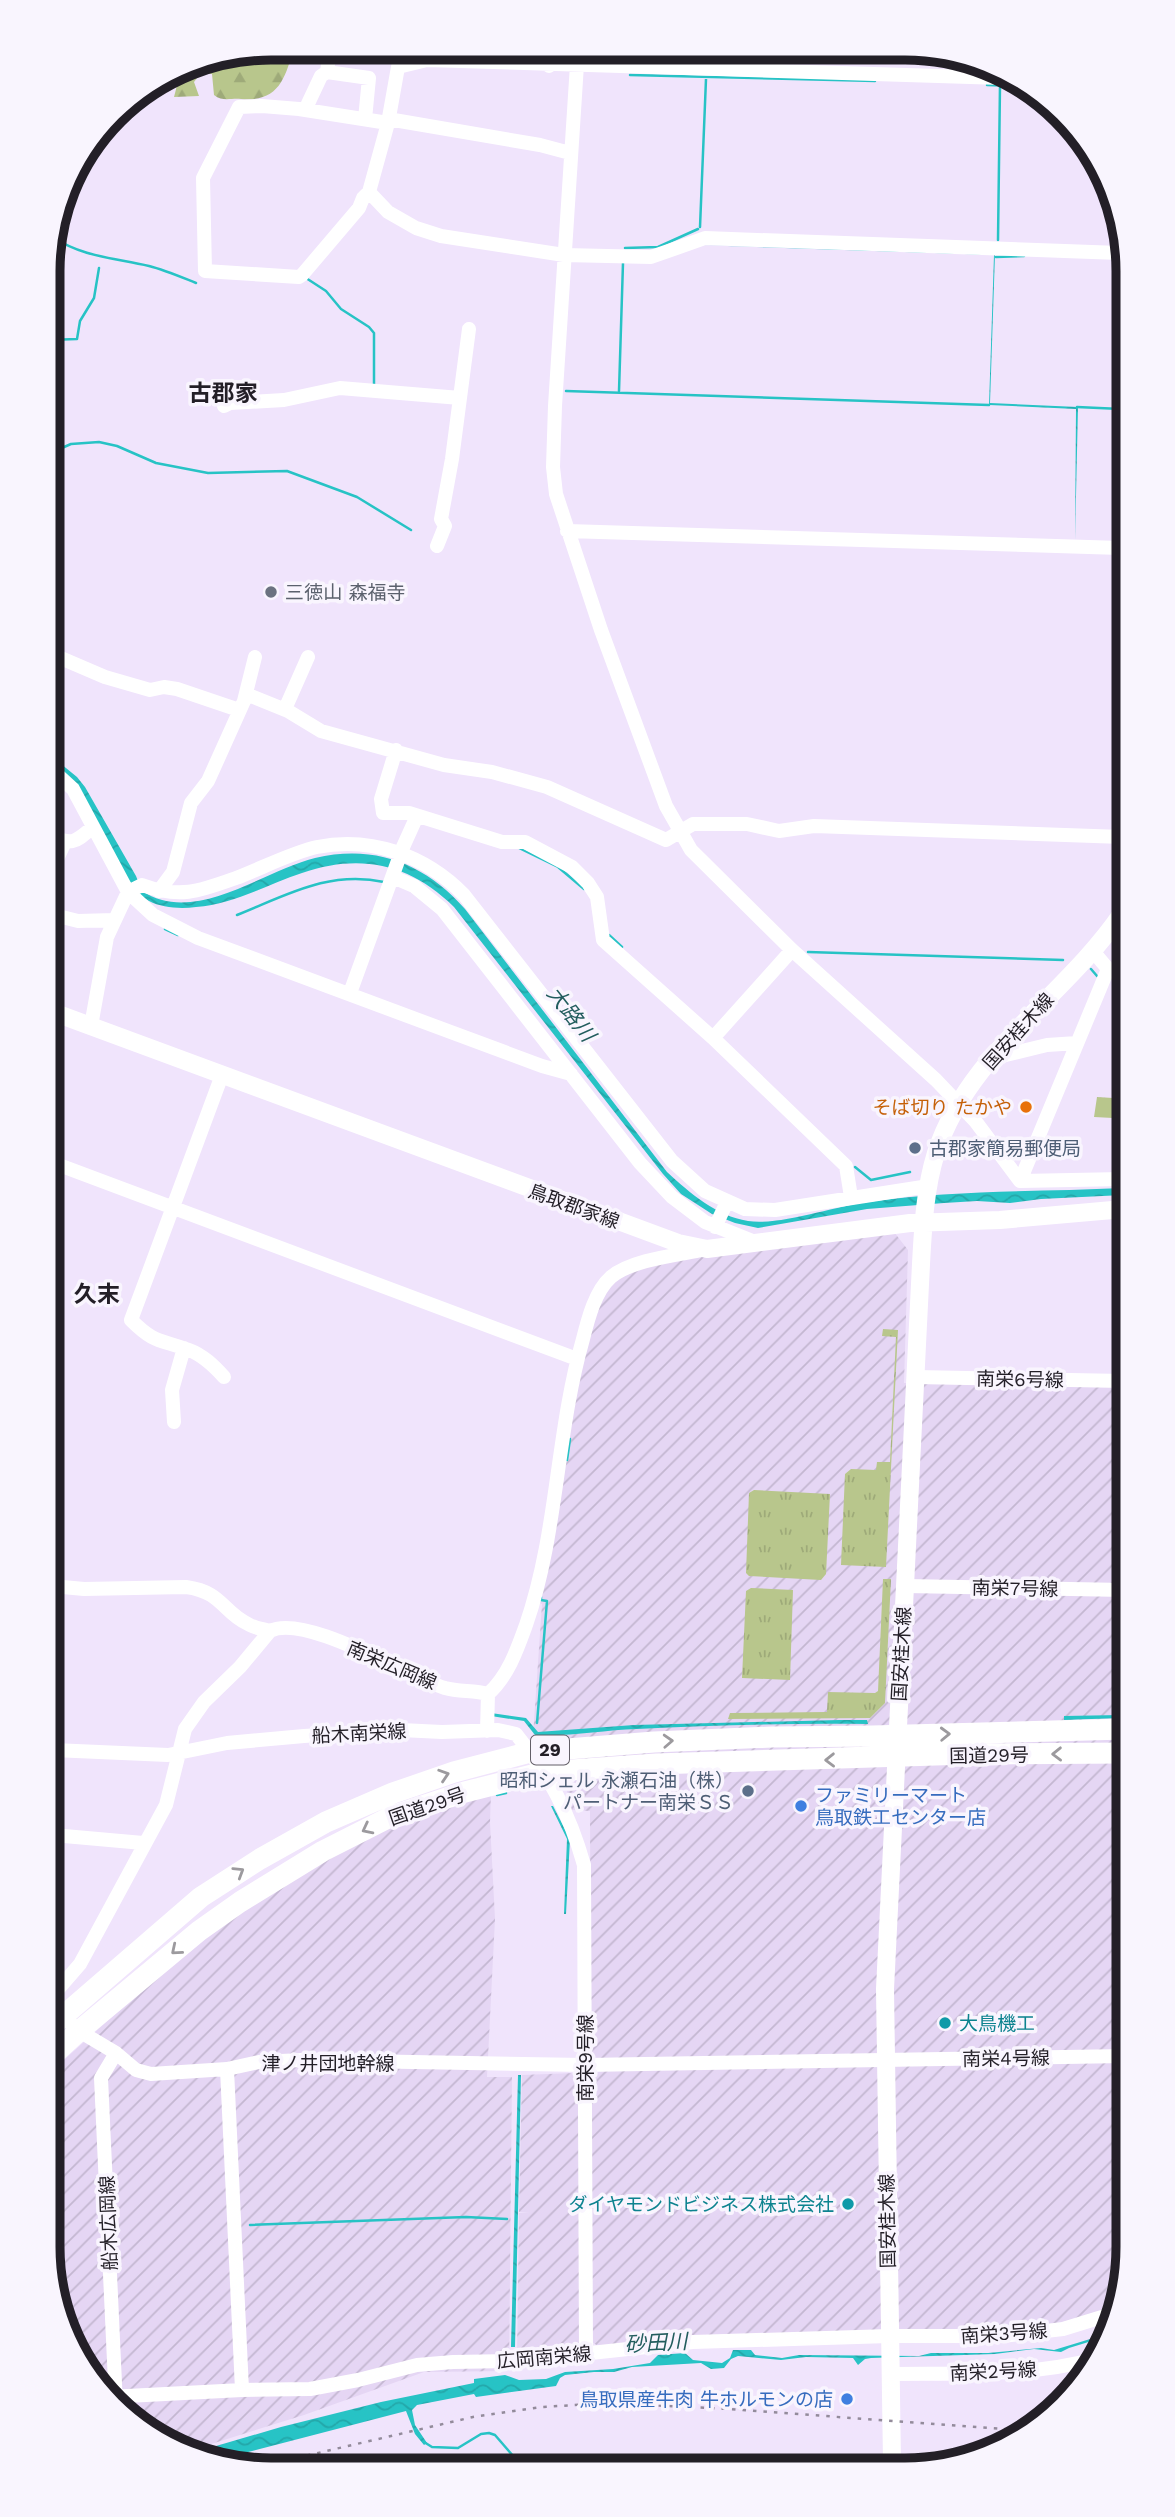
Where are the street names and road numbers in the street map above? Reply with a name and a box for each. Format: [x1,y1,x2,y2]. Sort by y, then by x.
street label: 国安桂木線 [978,988,1059,1074]
street label: 鳥取郡家線 [525,1179,622,1234]
street label: 南栄6号線 [976,1367,1064,1392]
street label: 南栄7号線 [971,1576,1059,1601]
street label: 国安桂木線 [888,1606,915,1702]
street label: 南栄広岡線 [344,1636,440,1695]
street label: 船木南栄線 [311,1720,407,1747]
road number: 29 [531,1736,569,1764]
street label: 国道29号 [949,1743,1029,1768]
street label: 国道29号 [386,1783,469,1830]
street label: 南栄9号線 [574,2014,597,2102]
street label: 南栄4号線 [962,2046,1050,2071]
street label: 津ノ井団地幹線 [261,2052,395,2075]
street label: 国安桂木線 [875,2173,900,2269]
street label: 船木広岡線 [95,2175,122,2271]
street label: 南栄3号線 [960,2319,1048,2348]
street label: 広岡南栄線 [496,2342,592,2373]
street label: 南栄2号線 [949,2358,1037,2385]

